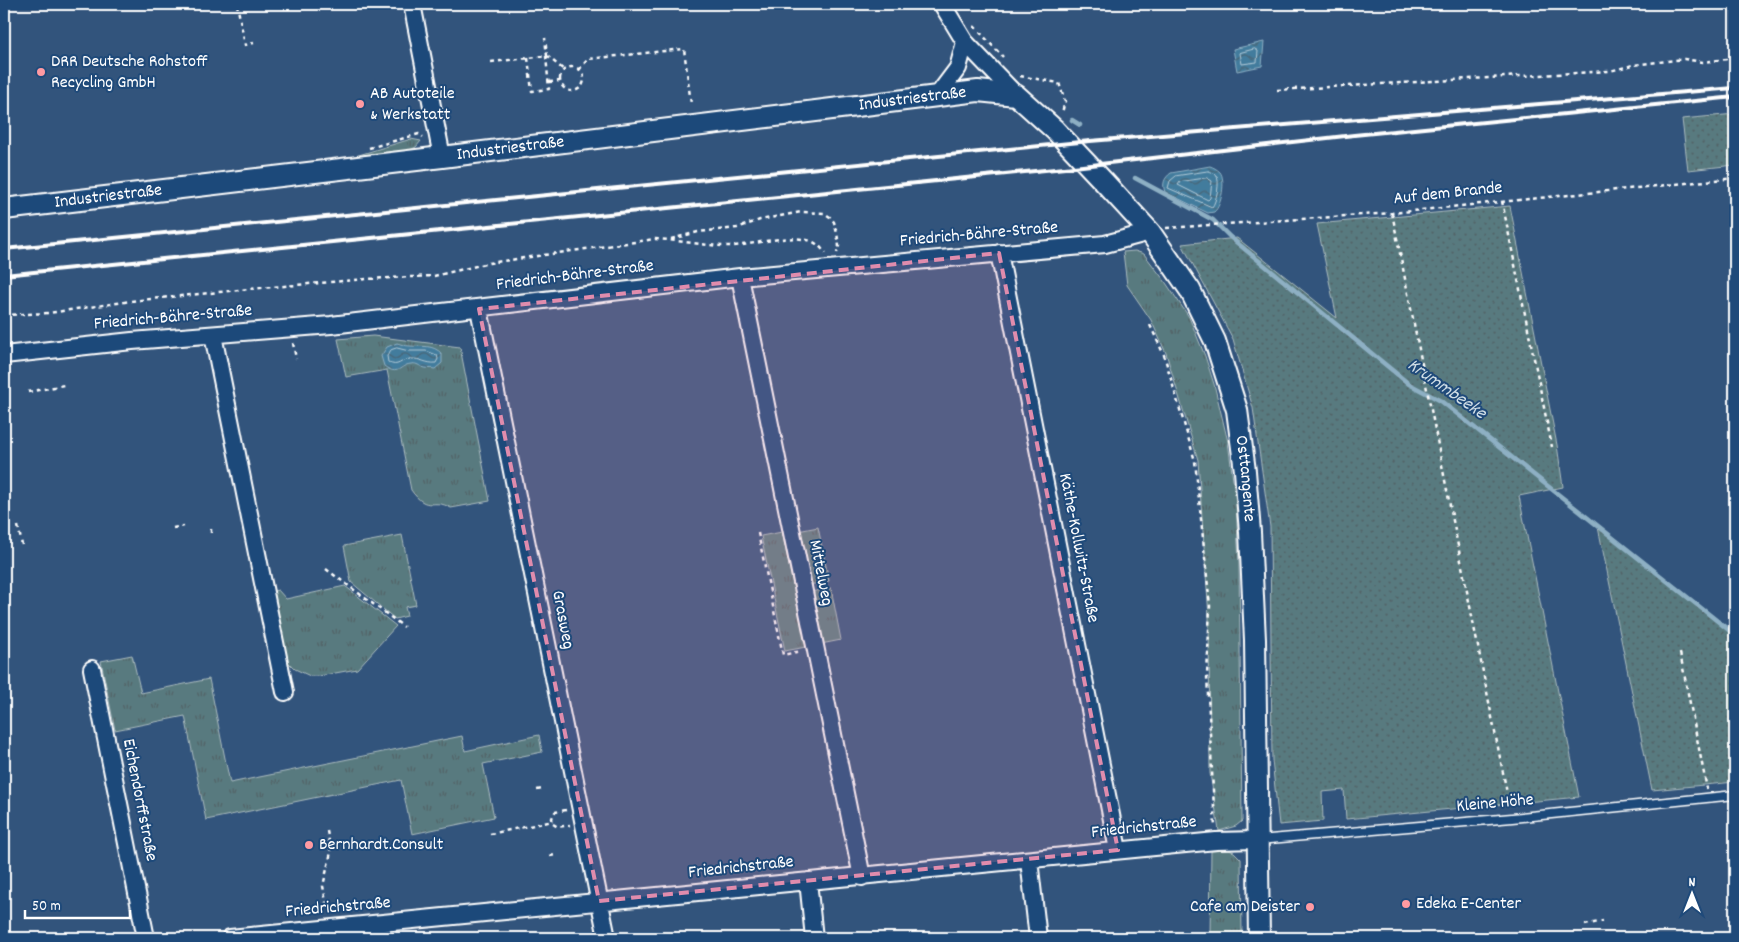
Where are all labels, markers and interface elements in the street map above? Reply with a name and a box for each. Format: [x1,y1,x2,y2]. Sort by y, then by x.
place label: DRR Deutsche Rohstoff Recycling GmbH [51,50,208,96]
marker: DRR Deutsche Rohstoff Recycling GmbH [35,66,47,78]
street label: Industriestraße [857,80,968,118]
place label: AB Autoteile & Werkstatt [370,82,455,128]
marker: AB Autoteile & Werkstatt [354,98,366,110]
street label: Industriestraße [455,130,566,168]
street label: Auf dem Brande [1392,176,1504,212]
street label: Industriestraße [53,178,164,215]
street label: Friedrich-Bähre-Straße [899,216,1059,254]
street label: Friedrich-Bähre-Straße [495,254,655,298]
street label: Friedrich-Bähre-Straße [93,299,253,337]
water label: Krummbeeke [1401,353,1492,428]
street label: Osttangente [1228,434,1262,523]
street label: Käthe-Kollwitz-Straße [1051,471,1105,625]
street label: Mittelweg [801,538,839,608]
street label: Grasweg [544,589,580,652]
street label: Eichendorffstraße [115,737,163,863]
street label: Kleine Höhe [1455,788,1535,820]
street label: Friedrichstraße [1090,810,1198,846]
place label: Bernhardt.Consult [319,833,444,858]
marker: Bernhardt.Consult [303,839,315,851]
street label: Friedrichstraße [687,850,795,886]
north arrow [1666,870,1716,920]
text: N [1689,873,1696,893]
scale bar [25,887,130,919]
street label: Friedrichstraße [284,891,392,925]
place label: Edeka E-Center [1416,892,1521,917]
place label: Cafe am Deister [1190,895,1300,920]
text: 50 m [32,896,61,918]
marker: Edeka E-Center [1400,898,1412,910]
marker: Cafe am Deister [1304,901,1316,913]

